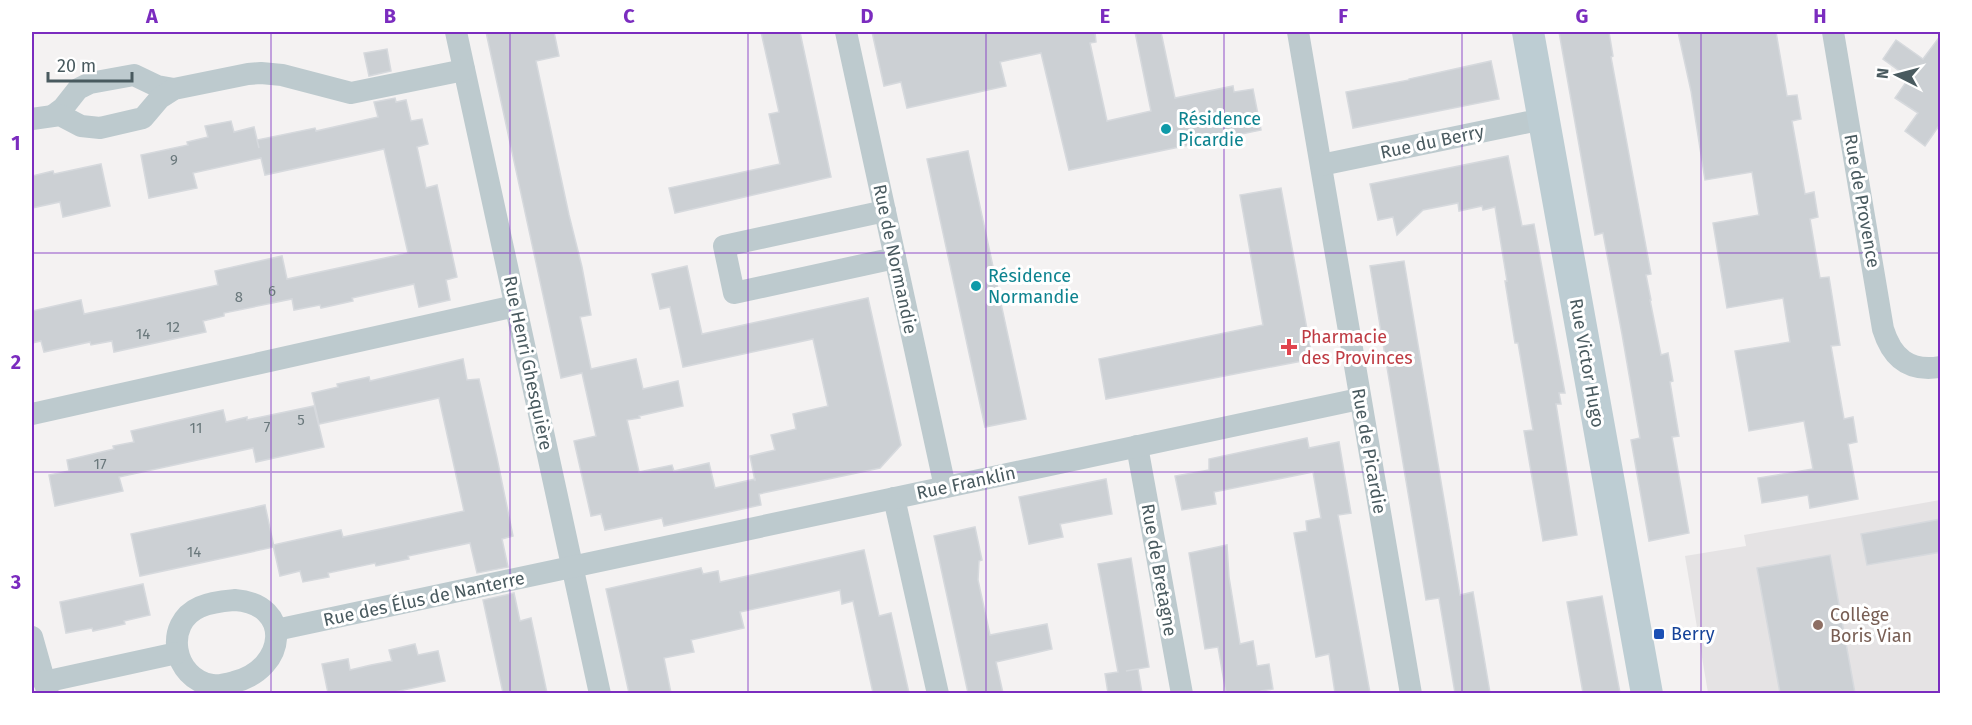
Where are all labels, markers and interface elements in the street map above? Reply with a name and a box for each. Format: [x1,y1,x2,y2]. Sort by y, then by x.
text: A [145,4,159,28]
text: B [384,4,396,28]
text: C [623,4,635,28]
text: D [860,4,874,28]
text: E [1100,4,1110,28]
text: F [1338,4,1348,28]
text: G [1576,4,1588,28]
text: H [1813,4,1827,28]
scale bar [48,45,132,83]
north arrow [1867,45,1927,105]
text: 20 m [57,55,96,77]
text: N [1873,67,1893,80]
place label: Résidence Picardie [1178,108,1261,151]
street label: Rue du Berry [1378,120,1486,164]
marker: Résidence Picardie [1159,122,1173,136]
text: 1 [11,131,21,155]
street label: Rue de Provence [1839,132,1885,270]
house number: 9 [170,151,178,169]
street label: Rue de Normandie [868,182,922,336]
place label: Résidence Normandie [988,265,1079,308]
street label: Rue Henri Ghesquière [499,274,557,452]
marker: Résidence Normandie [969,279,983,293]
house number: 6 [268,282,276,300]
house number: 8 [235,288,243,306]
street label: Rue Victor Hugo [1565,297,1609,429]
house number: 12 [166,318,180,336]
house number: 14 [136,325,150,343]
place label: Pharmacie des Provinces [1301,326,1413,369]
marker: Pharmacie des Provinces [1282,340,1296,354]
text: 2 [11,350,21,374]
street label: Rue de Picardie [1347,387,1391,515]
house number: 5 [297,411,305,429]
house number: 7 [264,418,271,436]
house number: 11 [190,419,202,437]
house number: 17 [93,455,107,473]
street label: Rue Franklin [914,462,1018,504]
street label: Rue de Bretagne [1137,502,1181,638]
house number: 14 [187,543,201,561]
street label: Rue des Élus de Nanterre [321,566,527,631]
text: 3 [10,570,21,594]
place label: Collège Boris Vian [1830,604,1912,647]
marker: Collège Boris Vian [1811,618,1825,632]
place label: Berry [1671,623,1715,645]
marker: Berry [1652,627,1666,641]

